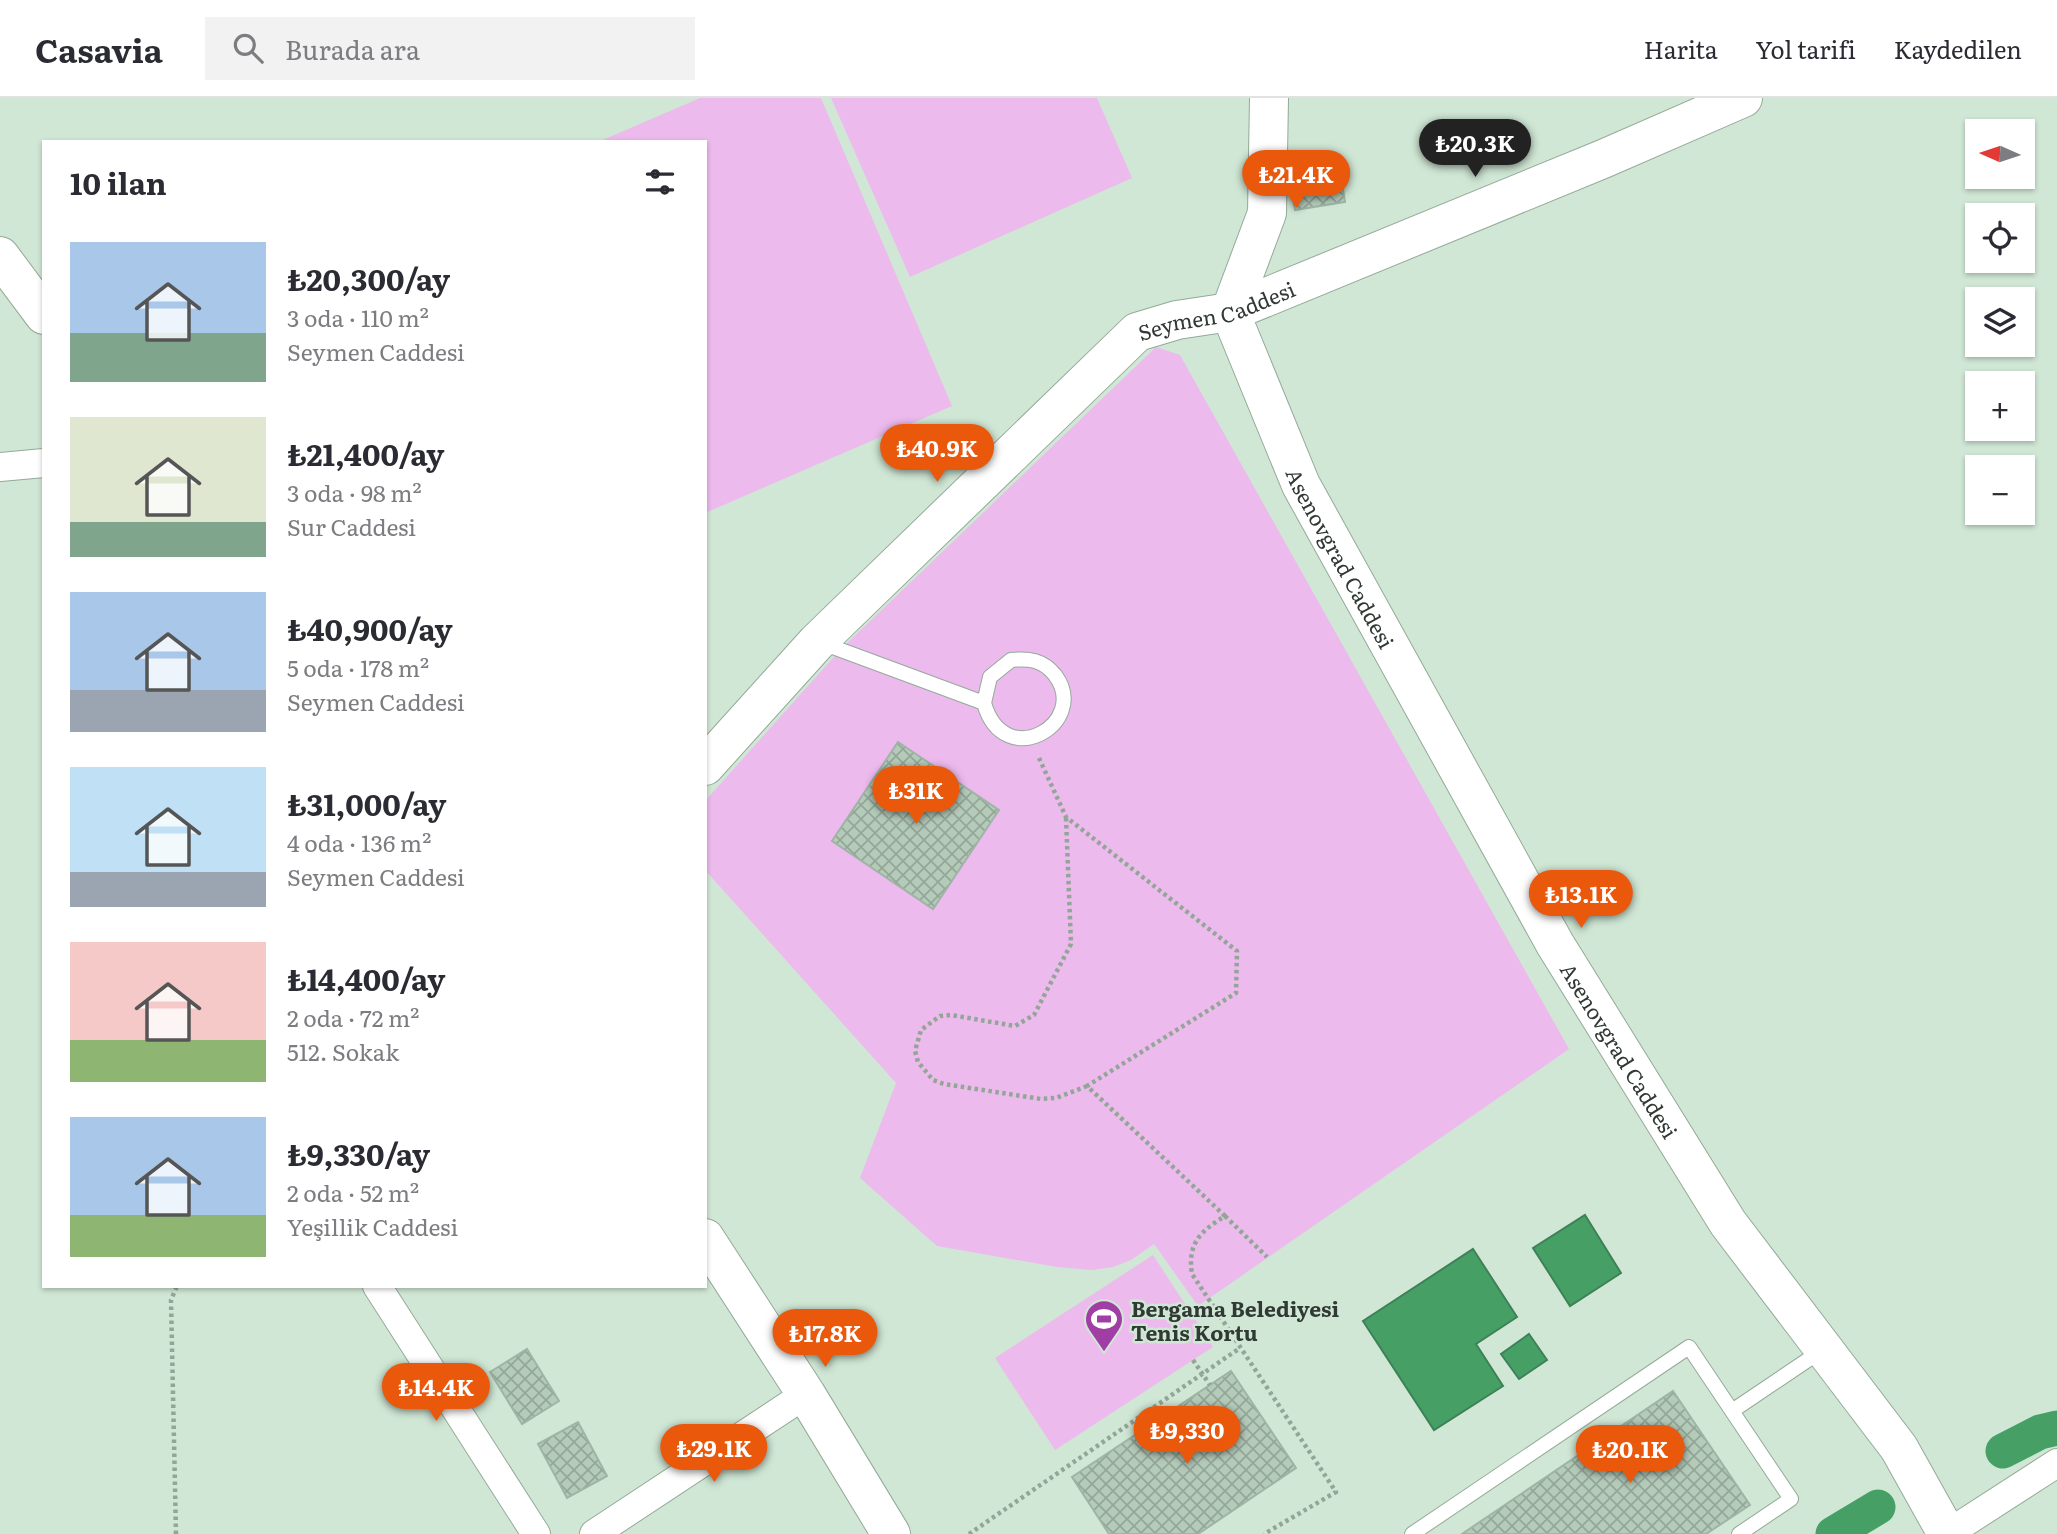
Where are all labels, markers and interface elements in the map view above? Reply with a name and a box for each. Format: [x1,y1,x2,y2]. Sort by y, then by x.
search box [205,17,695,80]
text: Casavia [35,24,163,73]
icon: search [229,29,267,67]
text: Burada ara [285,29,420,68]
text: Harita [1644,31,1718,66]
text: Yol tarifi [1756,31,1856,66]
text: Kaydedilen [1894,31,2022,66]
north arrow [1965,119,2035,189]
map controls [1965,119,2035,525]
pin: ₺20.3K [1418,120,1532,179]
text: ₺20.3K [1435,125,1515,159]
pin: ₺21.4K [1239,150,1353,210]
text: ₺21.4K [1258,156,1334,190]
text: 10 ilan [70,160,167,204]
icon: filters [641,163,679,201]
button: locate [1965,203,2035,273]
text: ₺20,300/ay [287,256,450,300]
icon: home [126,270,210,354]
street label: Seymen Caddesi [1134,272,1299,347]
button: layers [1965,287,2035,357]
text: 3 oda · 110 m² [287,300,429,334]
text: Seymen Caddesi [287,334,465,368]
button: + [1965,371,2035,441]
pin: ₺40.9K [880,424,994,484]
text: ₺40.9K [896,430,978,464]
text: ₺21,400/ay [287,431,444,475]
icon: home [126,445,210,529]
button: − [1965,455,2035,525]
street label: Asenovgrad Caddesi [1280,463,1404,653]
text: 3 oda · 98 m² [287,475,422,509]
text: Sur Caddesi [287,509,416,543]
text: ₺40,900/ay [287,606,453,650]
icon: home [126,620,210,704]
text: 5 oda · 178 m² [287,650,429,684]
text: Seymen Caddesi [287,684,465,718]
pin: ₺31K [875,766,957,826]
text: ₺31K [888,772,944,806]
text: ₺31,000/ay [287,781,446,825]
icon: home [126,795,210,879]
text: 4 oda · 136 m² [287,825,431,859]
text: Seymen Caddesi [287,859,465,893]
pin: ₺13.1K [1524,870,1638,930]
text: ₺13.1K [1545,876,1617,910]
text: ₺14,400/ay [287,956,445,1000]
street label: Asenovgrad Caddesi [1554,956,1687,1144]
icon: home [126,970,210,1054]
text: 2 oda · 72 m² [287,1000,419,1034]
text: 512. Sokak [287,1034,399,1068]
text: ₺9,330/ay [287,1131,430,1175]
icon: home [126,1145,210,1229]
text: 2 oda · 52 m² [287,1175,419,1209]
text: Yeşillik Caddesi [287,1209,458,1243]
place label: Bergama Belediyesi Tenis Kortu [1131,1292,1339,1347]
sports icon: Bergama Belediyesi Tenis Kortu [1083,1298,1125,1353]
pin: ₺17.8K [768,1310,882,1369]
text: ₺17.8K [789,1315,862,1349]
pin: ₺14.4K [379,1364,493,1423]
text: ₺14.4K [398,1369,474,1403]
pin: ₺9,330 [1130,1406,1244,1466]
text: ₺9,330 [1150,1412,1224,1446]
pin: ₺29.1K [657,1424,771,1484]
pin: ₺20.1K [1573,1426,1687,1485]
text: ₺29.1K [676,1430,752,1464]
text: ₺20.1K [1592,1431,1668,1465]

